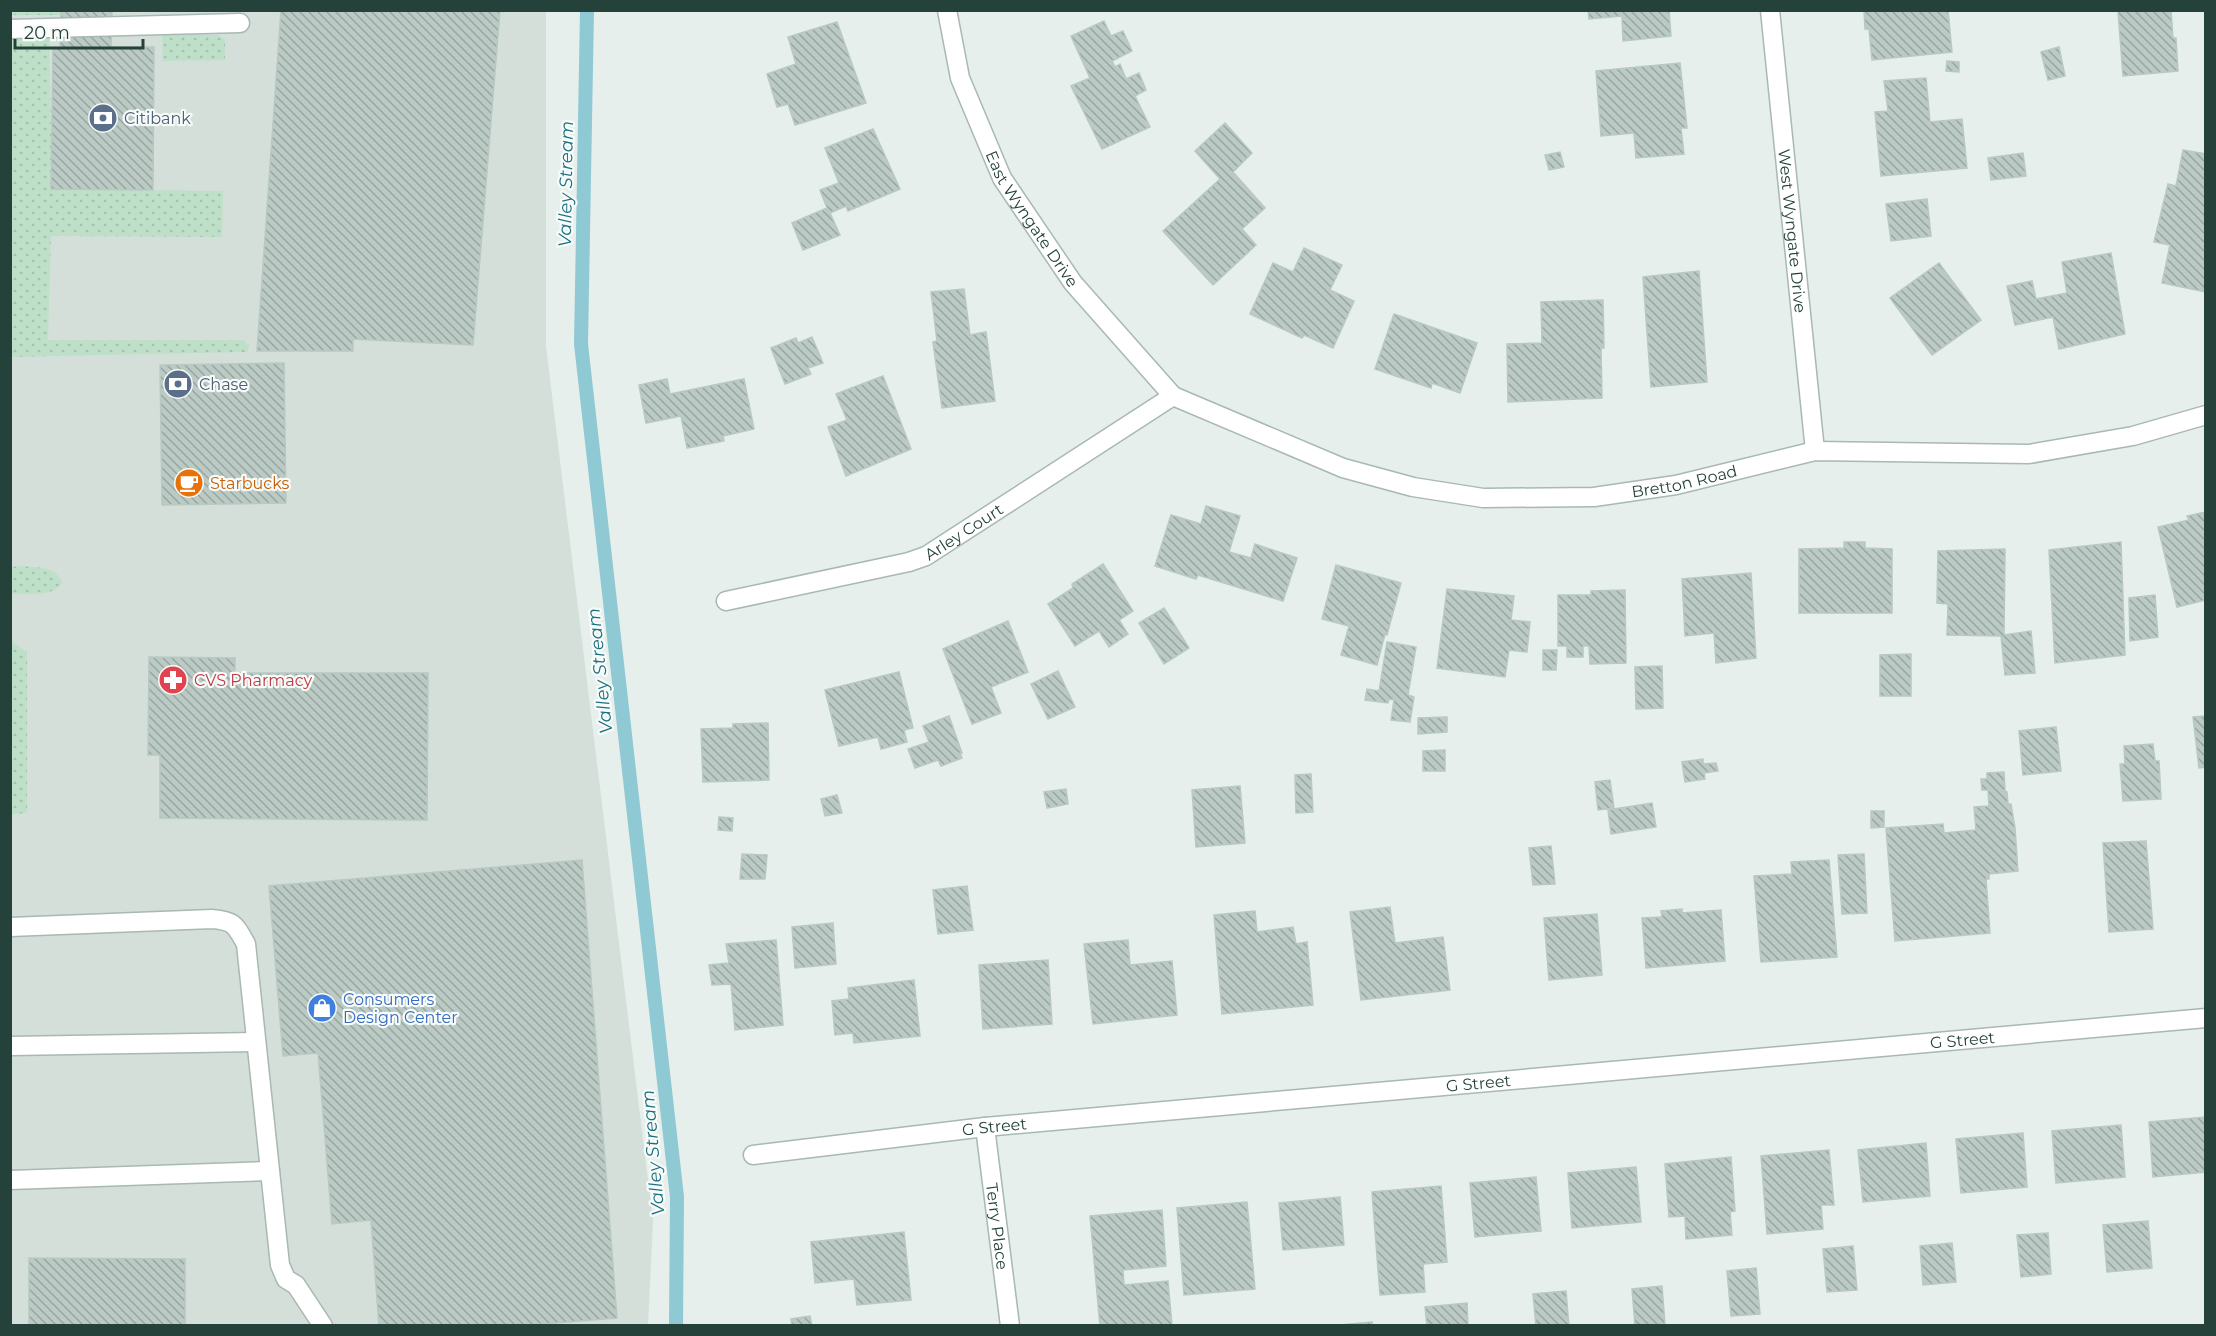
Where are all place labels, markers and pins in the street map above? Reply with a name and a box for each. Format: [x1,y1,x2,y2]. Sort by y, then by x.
bank icon: Citibank [87,102,119,134]
place label: Citibank [124,109,191,128]
bank icon: Chase [162,368,194,400]
place label: Chase [199,375,248,394]
cafe icon: Starbucks [173,467,205,499]
place label: Starbucks [210,474,290,493]
pharmacy icon: CVS Pharmacy [157,664,189,696]
place label: CVS Pharmacy [194,671,313,690]
place label: Consumers Design Center [343,990,458,1027]
shop icon: Consumers Design Center [306,992,338,1024]

